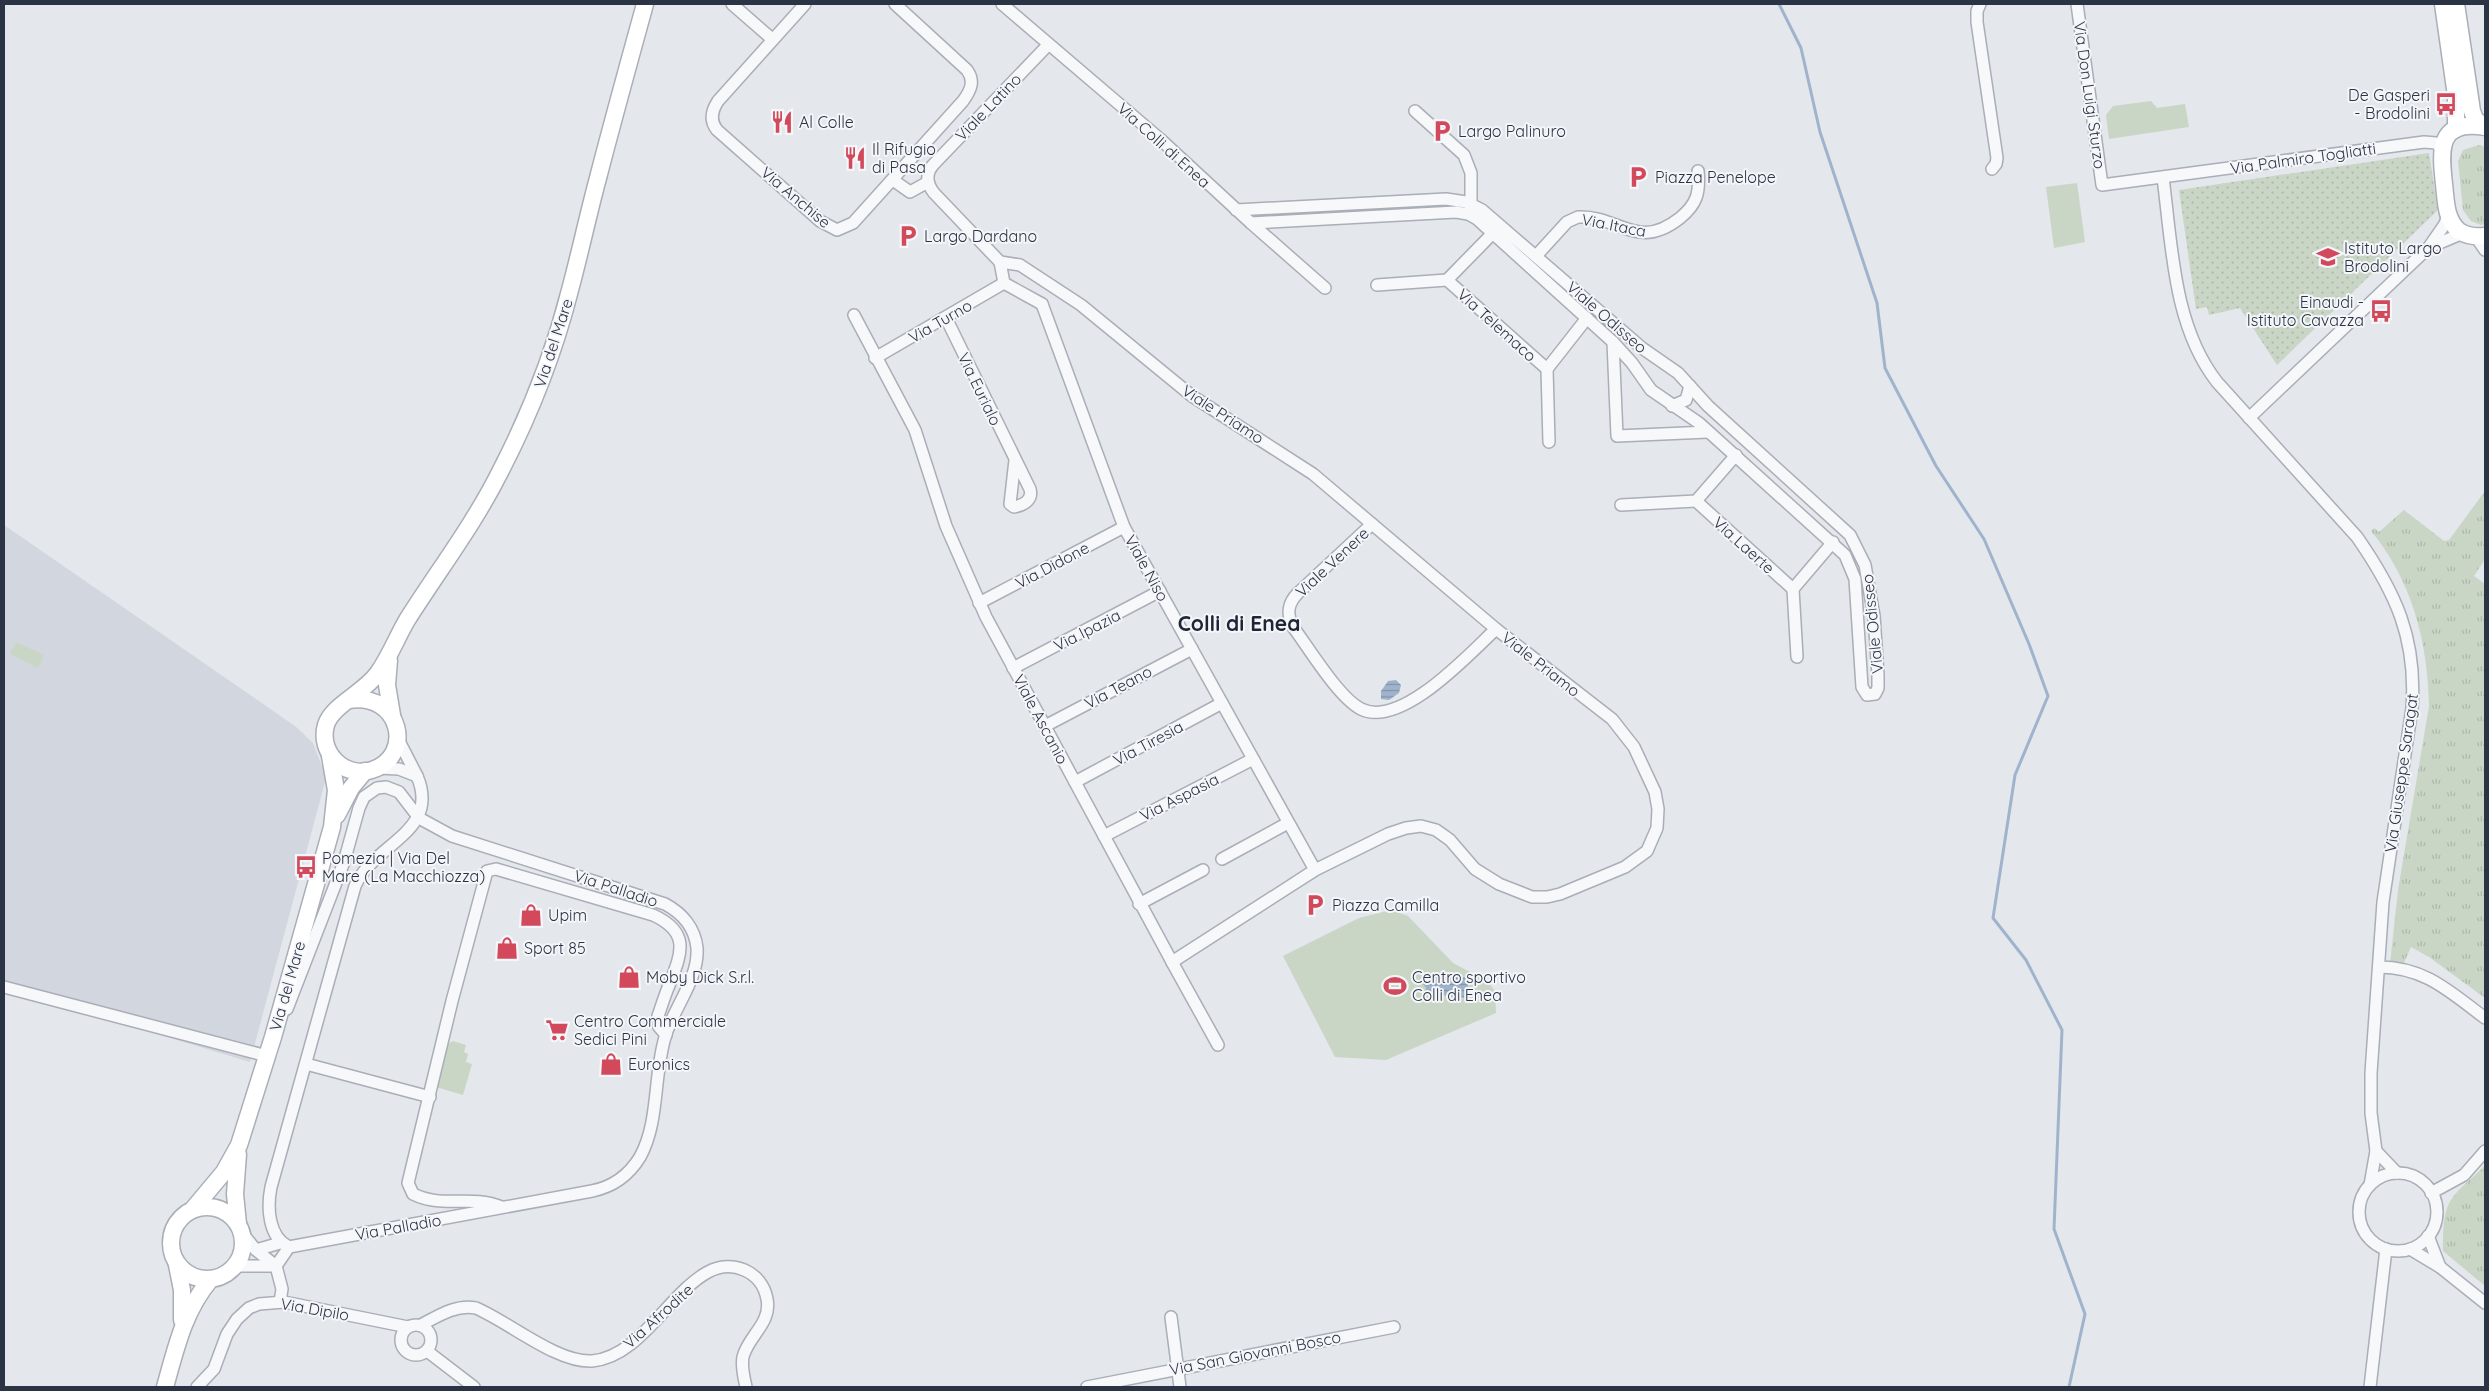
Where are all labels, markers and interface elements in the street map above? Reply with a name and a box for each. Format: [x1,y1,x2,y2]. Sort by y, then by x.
street label: Via Don Luigi Sturzo [2070,20,2110,170]
street label: Viale Latino [951,69,1025,145]
place label: De Gasperi - Brodolini [2348,85,2430,123]
bus stop icon: De Gasperi - Brodolini [2433,91,2459,117]
street label: Via Colli di Enea [1113,98,1215,192]
restaurant icon: Al Colle [769,109,795,135]
place label: Al Colle [799,112,854,132]
parking icon: Largo Palinuro [1429,118,1455,144]
place label: Largo Palinuro [1458,121,1566,141]
street label: Via Palmiro Togliatti [2229,138,2377,178]
place label: Il Rifugio di Pasa [872,139,936,177]
restaurant icon: Il Rifugio di Pasa [842,145,868,171]
street label: Via Anchise [757,162,835,232]
parking icon: Piazza Penelope [1625,164,1651,190]
place label: Piazza Penelope [1655,167,1776,187]
street label: Via Itaca [1580,209,1648,241]
parking icon: Largo Dardano [895,223,921,249]
place label: Largo Dardano [924,226,1037,246]
place label: Istituto Largo Brodolini [2344,238,2442,276]
school or university icon: Istituto Largo Brodolini [2315,244,2341,270]
street label: Viale Odisseo [1563,277,1651,357]
street label: Via Telemaco [1453,284,1541,366]
place label: Einaudi - Istituto Cavazza [2247,292,2364,330]
street label: Via Turno [905,295,975,347]
street label: Via del Mare [529,296,577,390]
bus stop icon: Einaudi - Istituto Cavazza [2368,298,2394,324]
street label: Via Eurialo [954,349,1006,429]
street label: Viale Priamo [1178,380,1268,448]
street label: Via Laerte [1709,512,1779,578]
street label: Viale Venere [1291,523,1373,601]
street label: Viale Niso [1121,531,1173,605]
street label: Via Didone [1012,537,1092,593]
street label: Viale Odisseo [1857,573,1887,675]
street label: Via Ipazia [1050,605,1124,655]
district label: Colli di Enea [1178,610,1300,636]
street label: Viale Priamo [1498,627,1584,701]
street label: Via Teano [1081,661,1155,713]
street label: Viale Ascanio [1009,671,1073,767]
street label: Via Giuseppe Saragat [2380,692,2422,854]
street label: Via Tiresia [1109,716,1187,770]
street label: Via Aspasia [1136,769,1222,825]
place label: Pomezia | Via Del Mare (La Macchiozza) [322,848,485,886]
bus stop icon: Pomezia | Via Del Mare (La Macchiozza) [293,854,319,880]
street label: Via Palladio [571,865,661,911]
parking icon: Piazza Camilla [1302,892,1328,918]
place label: Piazza Camilla [1332,895,1439,915]
shop icon: Upim [518,902,544,928]
place label: Upim [548,905,587,925]
shop icon: Sport 85 [494,935,520,961]
place label: Sport 85 [524,938,586,958]
street label: Via del Mare [265,939,309,1033]
shop icon: Moby Dick S.r.l. [616,964,642,990]
place label: Moby Dick S.r.l. [646,967,754,987]
place label: Centro sportivo Colli di Enea [1412,967,1526,1005]
sports icon: Centro sportivo Colli di Enea [1382,973,1408,999]
place label: Centro Commerciale Sedici Pini [574,1011,726,1049]
supermarket icon: Centro Commerciale Sedici Pini [544,1017,570,1043]
shop icon: Euronics [598,1051,624,1077]
place label: Euronics [628,1054,690,1074]
street label: Via Palladio [353,1210,443,1244]
street label: Via Afrodite [619,1279,697,1353]
street label: Via Dipilo [279,1293,351,1325]
street label: Via San Giovanni Bosco [1167,1327,1343,1379]

